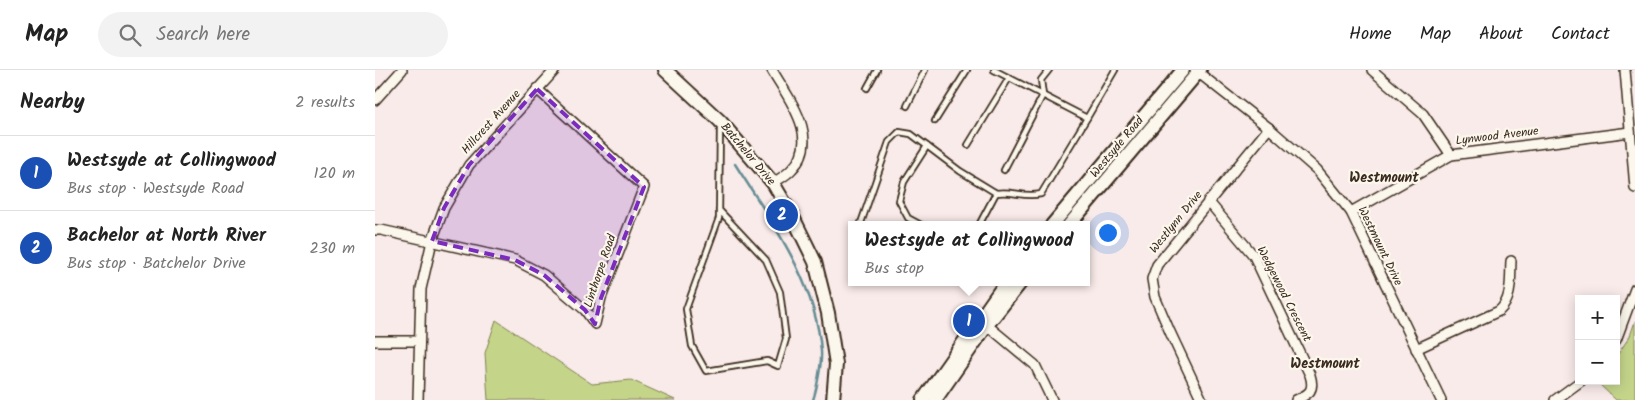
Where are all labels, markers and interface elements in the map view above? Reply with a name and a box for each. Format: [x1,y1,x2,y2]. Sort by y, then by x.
search box [98,12,448,57]
text: Map [25,15,68,54]
text: Search here [156,20,250,50]
text: Home [1349,20,1392,49]
text: Map [1420,20,1451,49]
text: About [1479,20,1523,49]
text: Contact [1551,20,1610,49]
icon: search [116,21,144,49]
street label: Hillcrest Avenue [457,85,526,159]
text: Nearby [20,86,85,119]
text: 2 results [295,90,355,115]
street label: Westsyde Road [1085,111,1149,182]
street label: Batchelor Drive [716,118,781,190]
street label: Lynwood Avenue [1454,121,1540,151]
text: Westsyde at Collingwood [67,146,276,176]
text: 1 [34,161,38,186]
text: 120 m [314,161,355,186]
district label: Westmount [1349,167,1419,189]
text: Bus stop · Westsyde Road [67,176,243,201]
street label: Westlynn Drive [1145,186,1208,257]
pin: 2 [766,196,798,234]
street label: Westmount Drive [1353,203,1408,289]
your location [1095,220,1121,246]
text: Bachelor at North River [67,221,266,251]
popup [848,221,1090,286]
text: Westsyde at Collingwood [865,226,1073,256]
street label: Linthorpe Road [579,231,622,310]
text: 2 [31,236,41,261]
text: 230 m [309,236,355,261]
street label: Wedgewood Crescent [1252,243,1316,345]
text: Bus stop · Batchelor Drive [67,251,246,276]
text: Bus stop [865,256,924,281]
map controls [1575,295,1620,385]
button: + [1575,295,1620,340]
pin: 1 [953,302,985,340]
button: − [1575,340,1620,385]
district label: Westmount [1290,353,1360,375]

